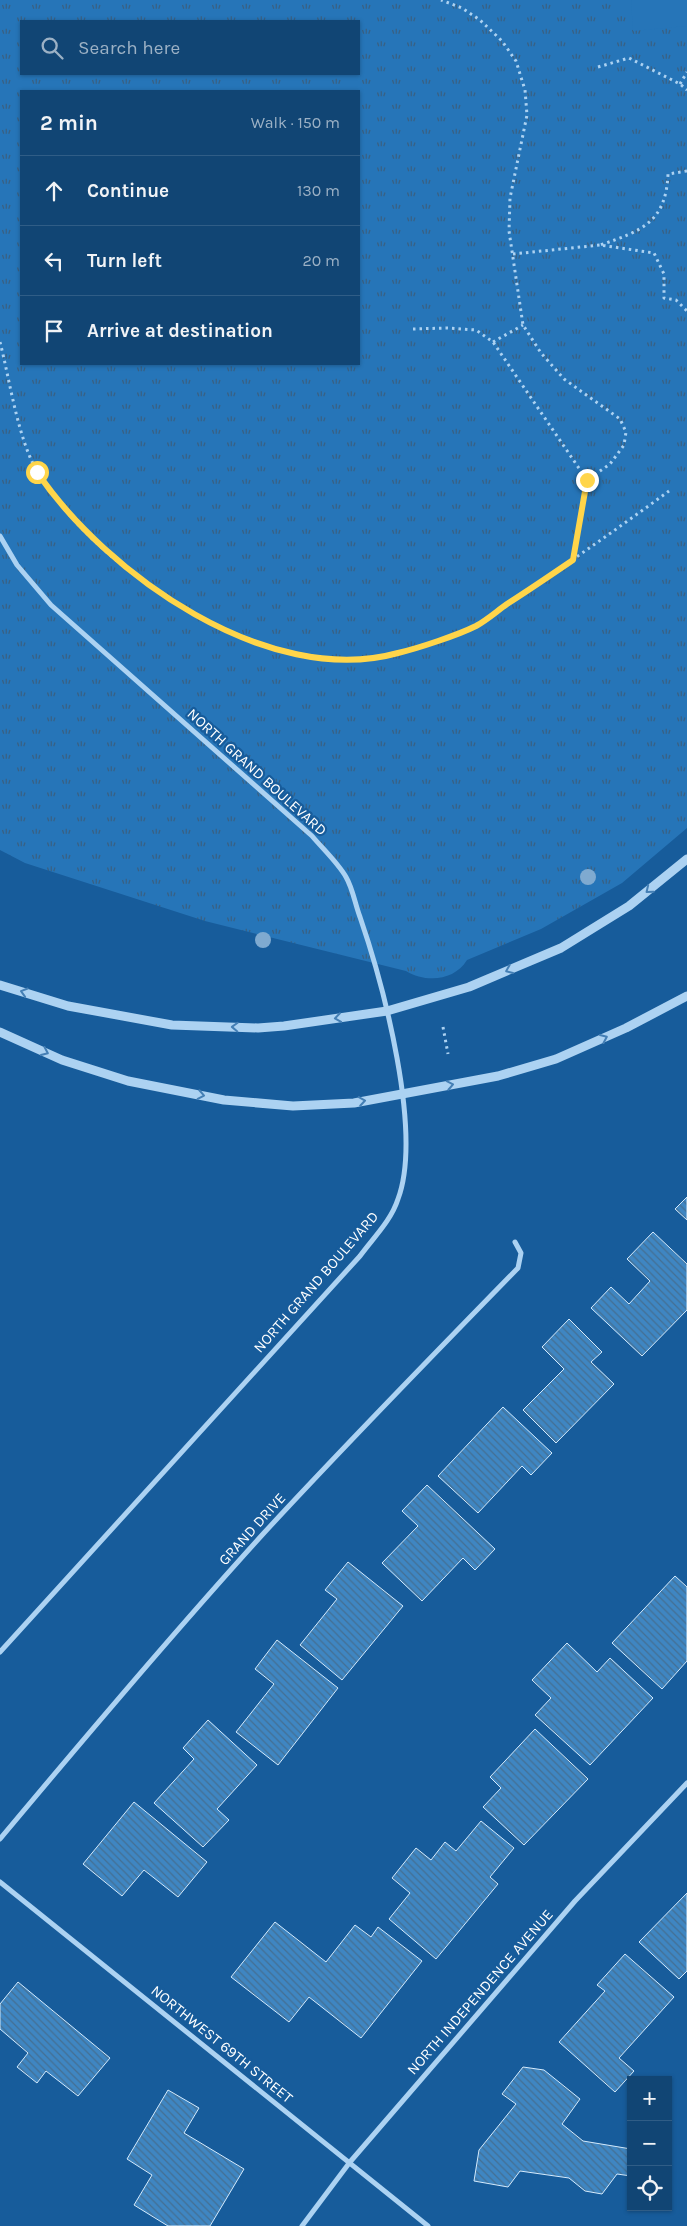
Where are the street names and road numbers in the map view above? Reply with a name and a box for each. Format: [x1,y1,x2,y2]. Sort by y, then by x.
street label: NORTH GRAND BOULEVARD [184,705,330,839]
street label: NORTH GRAND BOULEVARD [250,1208,382,1356]
street label: GRAND DRIVE [215,1489,289,1569]
street label: NORTH INDEPENDENCE AVENUE [403,1906,557,2078]
street label: NORTHWEST 69TH STREET [147,1981,297,2107]

